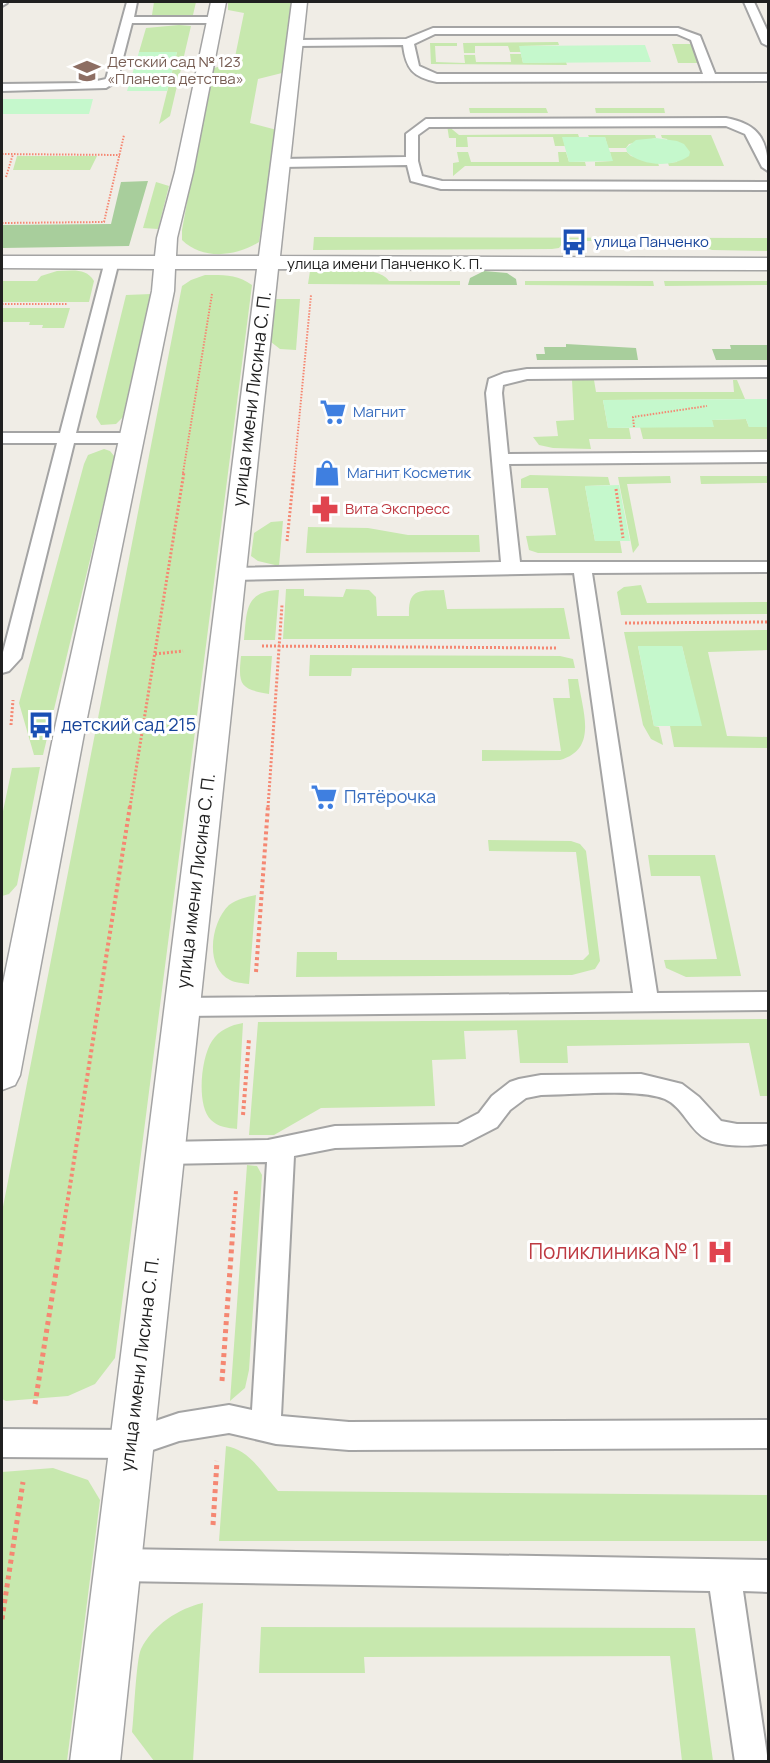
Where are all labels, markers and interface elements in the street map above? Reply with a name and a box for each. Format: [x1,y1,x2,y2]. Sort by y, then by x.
place label: Детский сад № 123 «Планета детства» [107,51,244,89]
school or university icon: Детский сад № 123 «Планета детства» [72,56,102,86]
bus stop icon: улица Панченко [559,227,589,257]
place label: улица Панченко [594,231,709,252]
street label: улица имени Панченко К. П. [287,253,483,274]
street label: улица имени Лисина С. П. [226,290,276,508]
supermarket icon: Магнит [318,397,348,427]
place label: Магнит [353,401,406,422]
shop icon: Магнит Косметик [312,458,342,488]
place label: Магнит Косметик [347,462,472,483]
pharmacy icon: Вита Экспресс [310,494,340,524]
place label: Вита Экспресс [345,498,450,519]
bus stop icon: детский сад 215 [26,710,56,740]
place label: детский сад 215 [61,712,196,736]
street label: улица имени Лисина С. П. [170,772,220,990]
supermarket icon: Пятёрочка [309,782,339,812]
place label: Пятёрочка [344,784,436,808]
place label: Поликлиника № 1 [529,1237,700,1265]
hospital icon: Поликлиника № 1 [705,1237,735,1267]
street label: улица имени Лисина С. П. [114,1255,164,1473]

